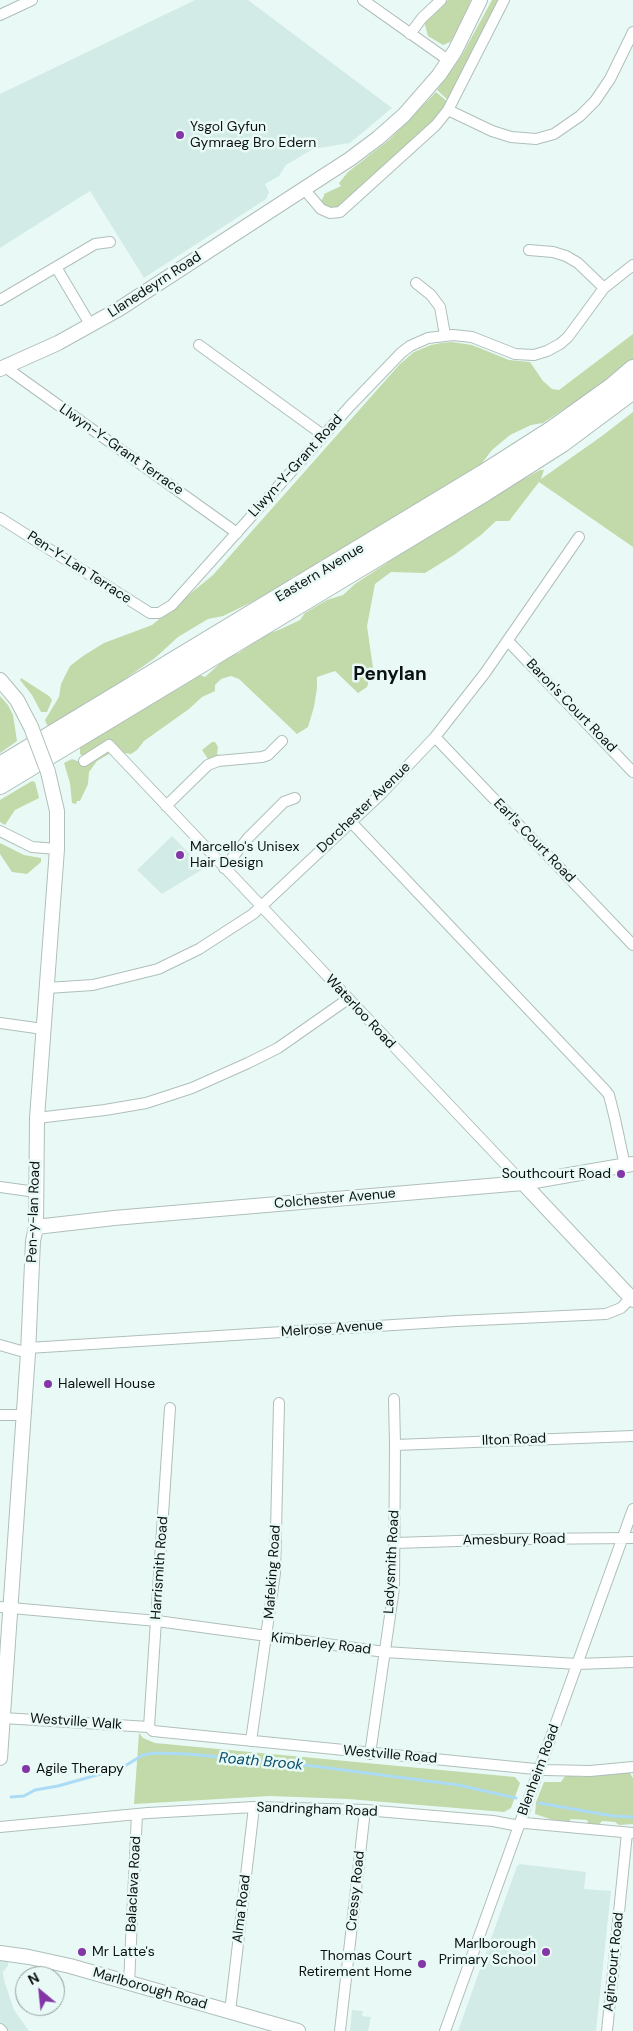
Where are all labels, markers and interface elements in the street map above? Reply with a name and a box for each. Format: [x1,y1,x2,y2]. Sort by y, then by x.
place label: Ysgol Gyfun Gymraeg Bro Edern [190,119,316,152]
marker: Ysgol Gyfun Gymraeg Bro Edern [174,129,186,141]
street label: Llanedeyrn Road [105,249,205,321]
street label: Llwyn-Y-Grant Terrace [56,401,186,499]
street label: Llwyn-Y-Grant Road [246,411,346,521]
street label: Pen-Y-Lan Terrace [24,528,134,608]
street label: Eastern Avenue [273,540,367,606]
street label: Baron's Court Road [522,656,620,756]
district label: Penylan [353,664,427,686]
street label: Dorchester Avenue [314,759,414,857]
street label: Earl's Court Road [490,796,578,886]
place label: Marcello's Unisex Hair Design [190,839,299,872]
marker: Marcello's Unisex Hair Design [174,849,186,861]
street label: Waterloo Road [322,972,398,1052]
street label: Pen-y-lan Road [24,1161,44,1263]
place label: Southcourt Road [502,1166,611,1182]
marker: Southcourt Road [615,1168,627,1180]
street label: Colchester Avenue [274,1185,396,1213]
street label: Melrose Avenue [280,1317,384,1341]
place label: Halewell House [58,1376,155,1392]
marker: Halewell House [42,1378,54,1390]
street label: Ilton Road [482,1430,546,1450]
street label: Ladysmith Road [381,1510,403,1614]
street label: Harrismith Road [148,1516,172,1620]
street label: Mafeking Road [261,1524,285,1620]
street label: Amesbury Road [462,1531,566,1549]
street label: Kimberley Road [270,1630,372,1658]
street label: Westville Walk [29,1710,123,1734]
street label: Blenheim Road [515,1722,563,1818]
street label: Westville Road [342,1743,438,1767]
water label: Roath Brook [218,1749,304,1775]
place label: Agile Therapy [36,1761,124,1777]
marker: Agile Therapy [20,1763,32,1775]
street label: Sandringham Road [256,1799,378,1821]
street label: Balaclava Road [123,1836,145,1932]
street label: Cressy Road [343,1850,369,1932]
street label: Alma Road [229,1874,255,1944]
street label: Agincourt Road [600,1911,628,2013]
place label: Marlborough Primary School [439,1936,536,1968]
place label: Mr Latte's [92,1944,155,1960]
marker: Mr Latte's [76,1946,88,1958]
marker: Marlborough Primary School [540,1946,552,1958]
place label: Thomas Court Retirement Home [299,1948,412,1980]
marker: Thomas Court Retirement Home [416,1958,428,1970]
street label: Marlborough Road [91,1965,209,2013]
north arrow [15,1966,65,2016]
text: N [25,1968,42,1989]

